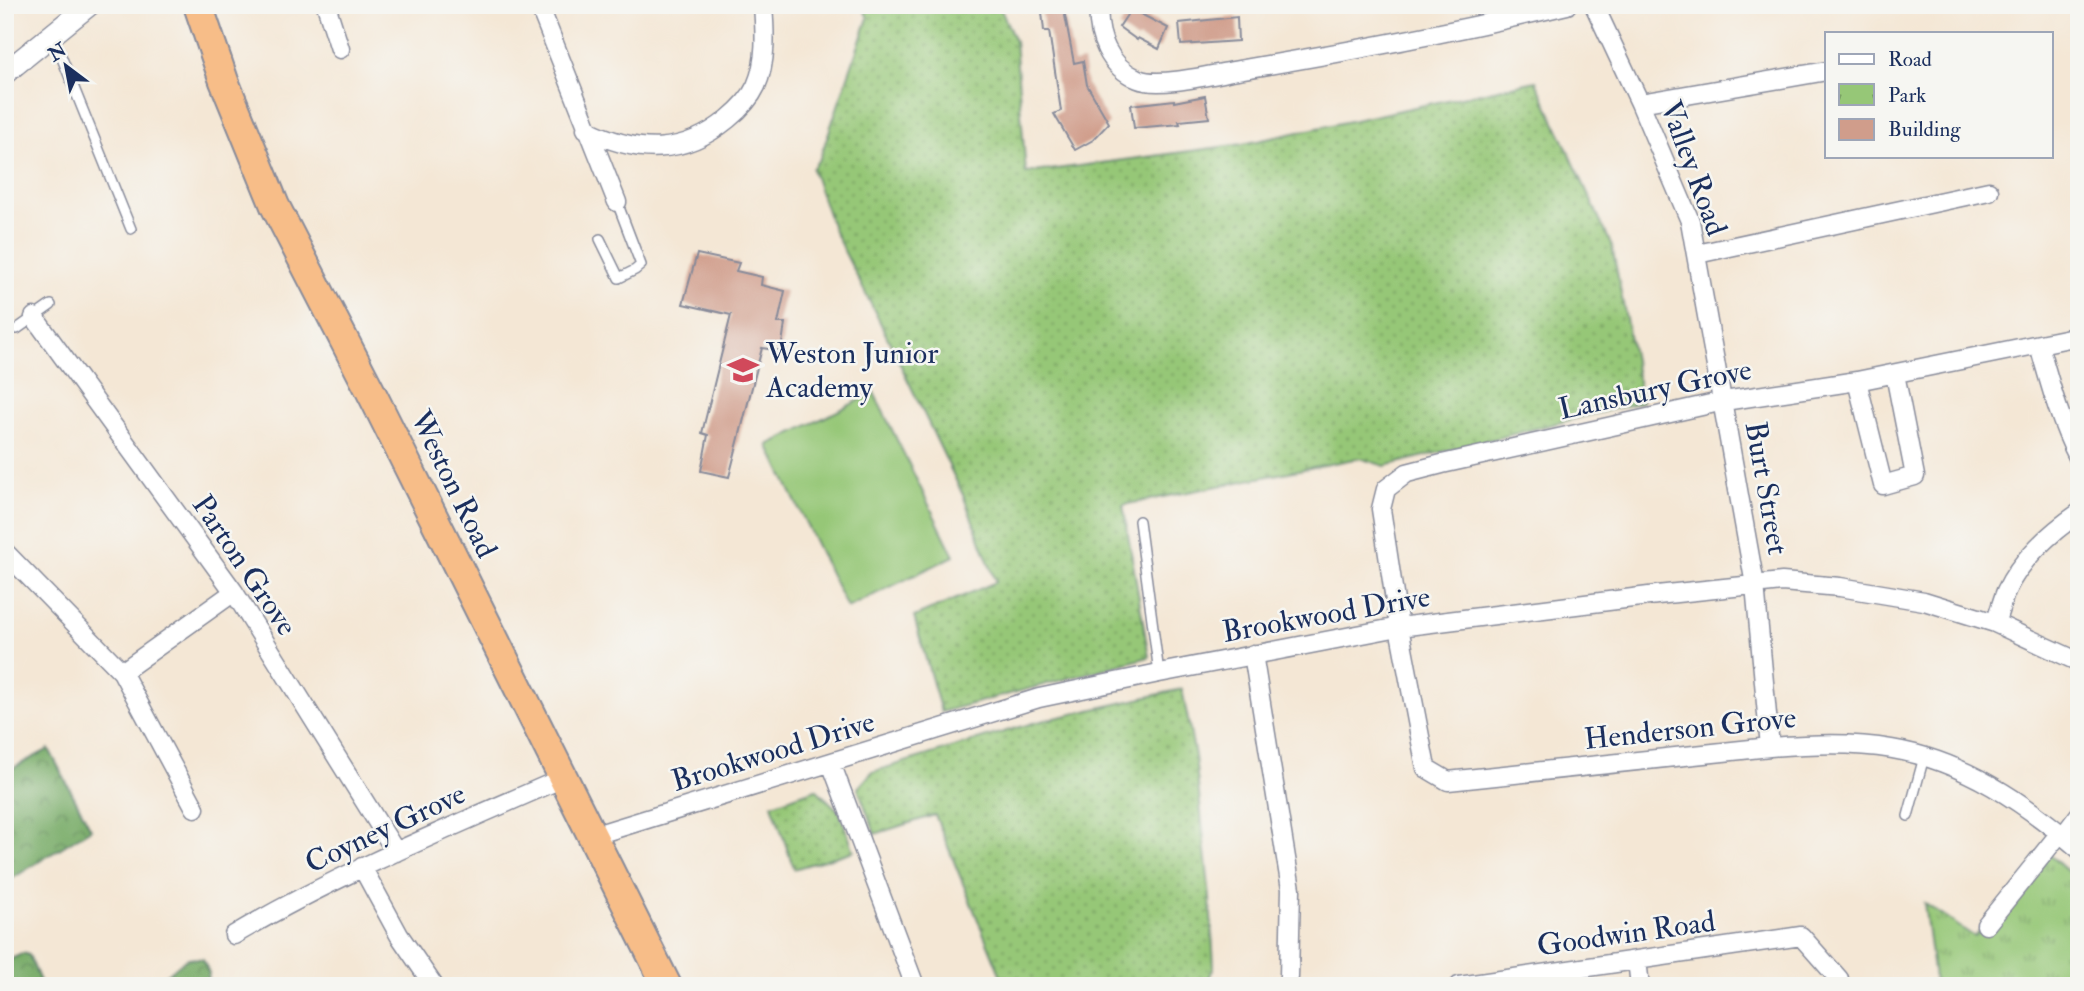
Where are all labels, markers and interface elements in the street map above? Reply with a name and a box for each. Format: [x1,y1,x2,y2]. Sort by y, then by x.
north arrow [32,32,102,102]
legend [1825,32,2052,158]
text: N [43,37,72,68]
text: Road [1888,46,1933,73]
text: Park [1888,82,1926,109]
street label: Valley Road [1652,96,1735,241]
text: Building [1888,116,1961,143]
place label: Weston Junior Academy [765,335,938,406]
street label: Lansbury Grove [1555,351,1755,428]
school or university icon: Weston Junior Academy [726,353,760,387]
street label: Weston Road [402,404,505,564]
street label: Burt Street [1737,419,1796,558]
street label: Parton Grove [184,488,305,643]
street label: Brookwood Drive [1219,578,1433,651]
street label: Henderson Grove [1582,699,1798,758]
street label: Brookwood Drive [667,703,879,800]
street label: Coyney Grove [299,775,471,882]
street label: Goodwin Road [1535,903,1718,964]

